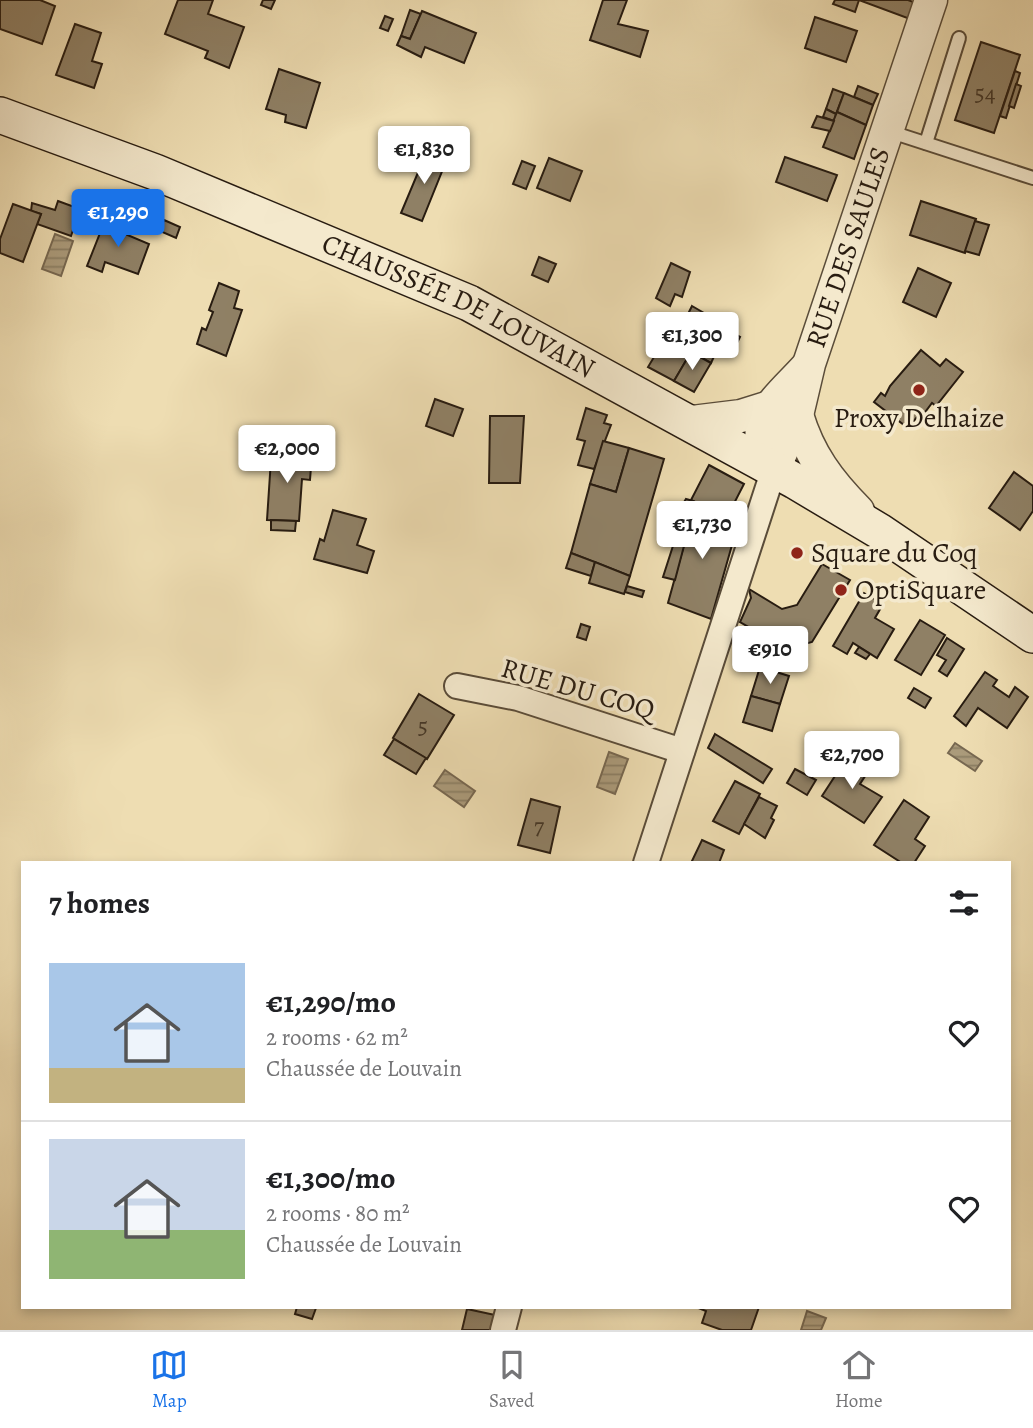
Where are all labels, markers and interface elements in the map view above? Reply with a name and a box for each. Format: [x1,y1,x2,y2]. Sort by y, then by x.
house number: 54 [974,77,996,109]
pin: €1,830 [367,127,481,186]
text: €1,830 [394,133,454,164]
street label: RUE DES SAULES [797,142,899,353]
pin: €1,290 [61,190,175,249]
text: €1,290 [88,196,148,227]
street label: CHAUSSÉE DE LOUVAIN [316,225,602,387]
pin: €1,300 [635,312,749,372]
text: €1,300 [662,319,722,350]
marker: Proxy Delhaize [911,382,927,398]
place label: Proxy Delhaize [834,399,1004,437]
pin: €2,000 [230,426,344,485]
text: €2,000 [254,432,320,463]
pin: €1,730 [645,502,759,561]
text: €1,730 [673,508,731,539]
place label: Square du Coq [811,534,978,572]
marker: Square du Coq [789,545,805,561]
place label: OptiSquare [855,571,986,609]
marker: OptiSquare [833,582,849,598]
pin: €910 [729,626,811,686]
text: €910 [748,633,792,664]
street label: RUE DU COQ [497,649,663,730]
house number: 5 [418,710,428,742]
pin: €2,700 [795,732,909,791]
text: €2,700 [820,738,884,769]
house number: 7 [534,810,545,842]
text: 7 homes [49,883,150,923]
icon: filters [945,884,983,922]
text: €1,290/mo [266,982,396,1022]
icon: home [105,991,189,1075]
icon: heart [945,1014,983,1052]
text: 2 rooms · 62 m² [266,1022,408,1053]
text: Chaussée de Louvain [266,1053,462,1084]
text: €1,300/mo [266,1158,396,1198]
icon: home [105,1167,189,1251]
icon: heart [945,1190,983,1228]
text: 2 rooms · 80 m² [266,1198,410,1229]
text: Chaussée de Louvain [266,1229,462,1260]
tab: Map [150,1346,188,1414]
tab: Saved [489,1346,534,1414]
tab: Home [835,1346,883,1414]

